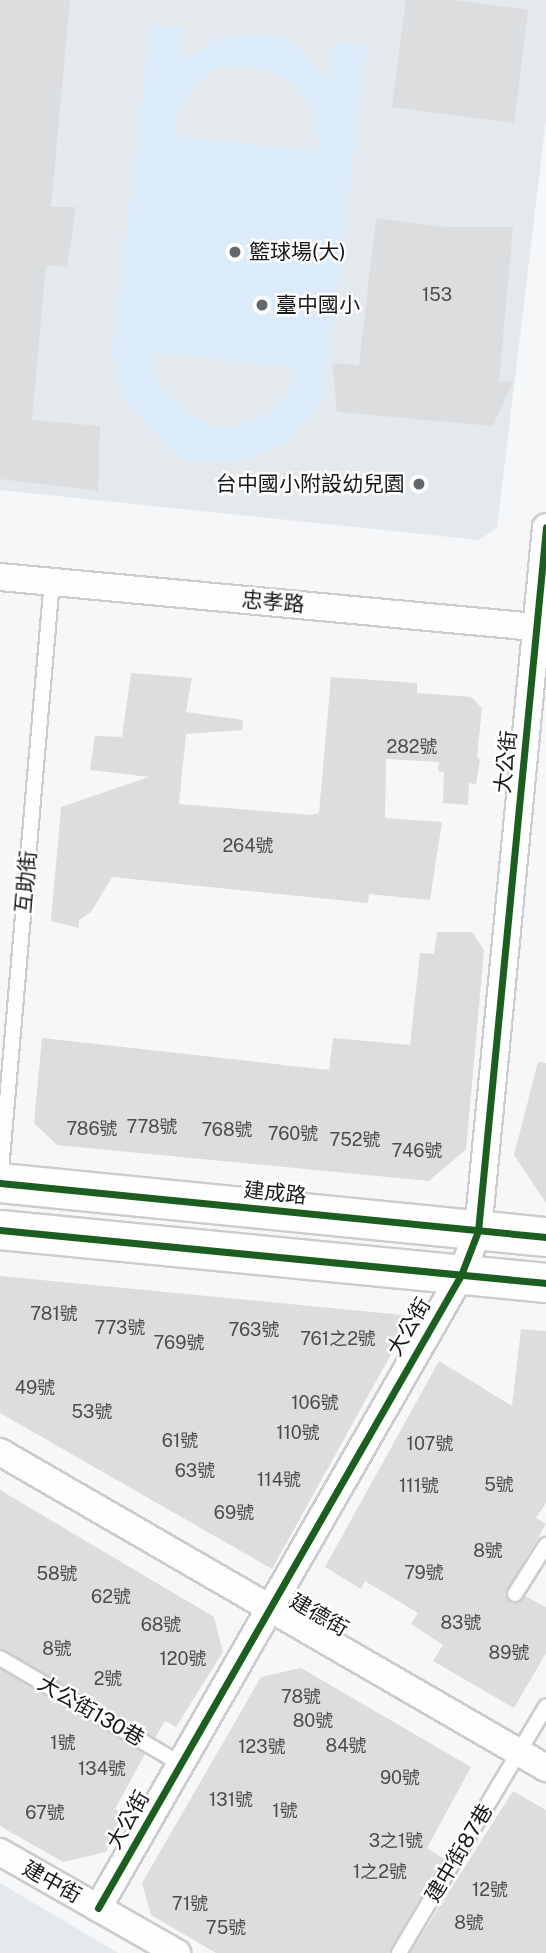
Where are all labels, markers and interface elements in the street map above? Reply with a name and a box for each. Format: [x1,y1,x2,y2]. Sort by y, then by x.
place label: 籃球場(大) [249,239,346,265]
marker: 籃球場(大) [227,244,243,260]
house number: 153 [422,284,452,306]
place label: 臺中國小 [276,292,360,318]
marker: 臺中國小 [254,297,270,313]
place label: 台中國小附設幼兒園 [216,471,405,497]
marker: 台中國小附設幼兒園 [411,476,427,492]
street label: 忠孝路 [241,587,305,617]
street label: 大公街 [490,729,522,795]
house number: 282號 [386,736,438,758]
house number: 264號 [222,835,274,857]
street label: 互助街 [11,850,41,914]
house number: 778號 [126,1116,178,1138]
house number: 786號 [66,1118,118,1140]
house number: 768號 [201,1119,253,1141]
house number: 760號 [268,1123,318,1145]
house number: 752號 [329,1129,381,1151]
house number: 746號 [392,1140,442,1162]
street label: 建成路 [242,1177,308,1209]
street label: 大公街 [382,1294,436,1360]
house number: 781號 [30,1303,78,1325]
house number: 773號 [95,1317,145,1339]
house number: 763號 [229,1319,279,1341]
house number: 761之2號 [300,1328,376,1350]
house number: 769號 [154,1332,204,1354]
house number: 49號 [15,1377,55,1399]
house number: 106號 [291,1392,339,1414]
house number: 53號 [72,1401,112,1423]
house number: 110號 [276,1422,320,1444]
house number: 61號 [162,1430,198,1452]
house number: 107號 [407,1433,453,1455]
house number: 63號 [175,1460,215,1482]
house number: 114號 [257,1469,301,1491]
house number: 5號 [484,1474,514,1496]
house number: 111號 [399,1475,439,1497]
house number: 69號 [214,1502,254,1524]
house number: 8號 [473,1540,503,1562]
house number: 79號 [404,1562,444,1584]
house number: 58號 [36,1563,78,1585]
house number: 62號 [91,1586,131,1608]
street label: 建德街 [285,1588,353,1642]
house number: 83號 [441,1612,481,1634]
house number: 68號 [141,1614,181,1636]
house number: 8號 [42,1638,72,1660]
house number: 89號 [489,1642,529,1664]
house number: 120號 [159,1648,207,1670]
house number: 2號 [94,1668,122,1690]
street label: 大公街130巷 [33,1670,149,1752]
house number: 78號 [281,1686,321,1708]
house number: 80號 [293,1710,333,1732]
house number: 1號 [50,1732,76,1754]
house number: 84號 [326,1735,366,1757]
house number: 123號 [238,1736,286,1758]
house number: 134號 [78,1758,126,1780]
house number: 90號 [380,1767,420,1789]
street label: 大公街 [101,1786,155,1854]
house number: 131號 [209,1789,253,1811]
street label: 建中街87巷 [420,1799,498,1907]
house number: 1號 [272,1800,298,1822]
house number: 67號 [25,1802,65,1824]
house number: 3之1號 [369,1830,423,1852]
street label: 建中街 [18,1856,86,1908]
house number: 1之2號 [353,1861,407,1883]
house number: 12號 [472,1879,508,1901]
house number: 71號 [172,1893,208,1915]
house number: 8號 [454,1912,484,1934]
house number: 75號 [206,1917,246,1939]

